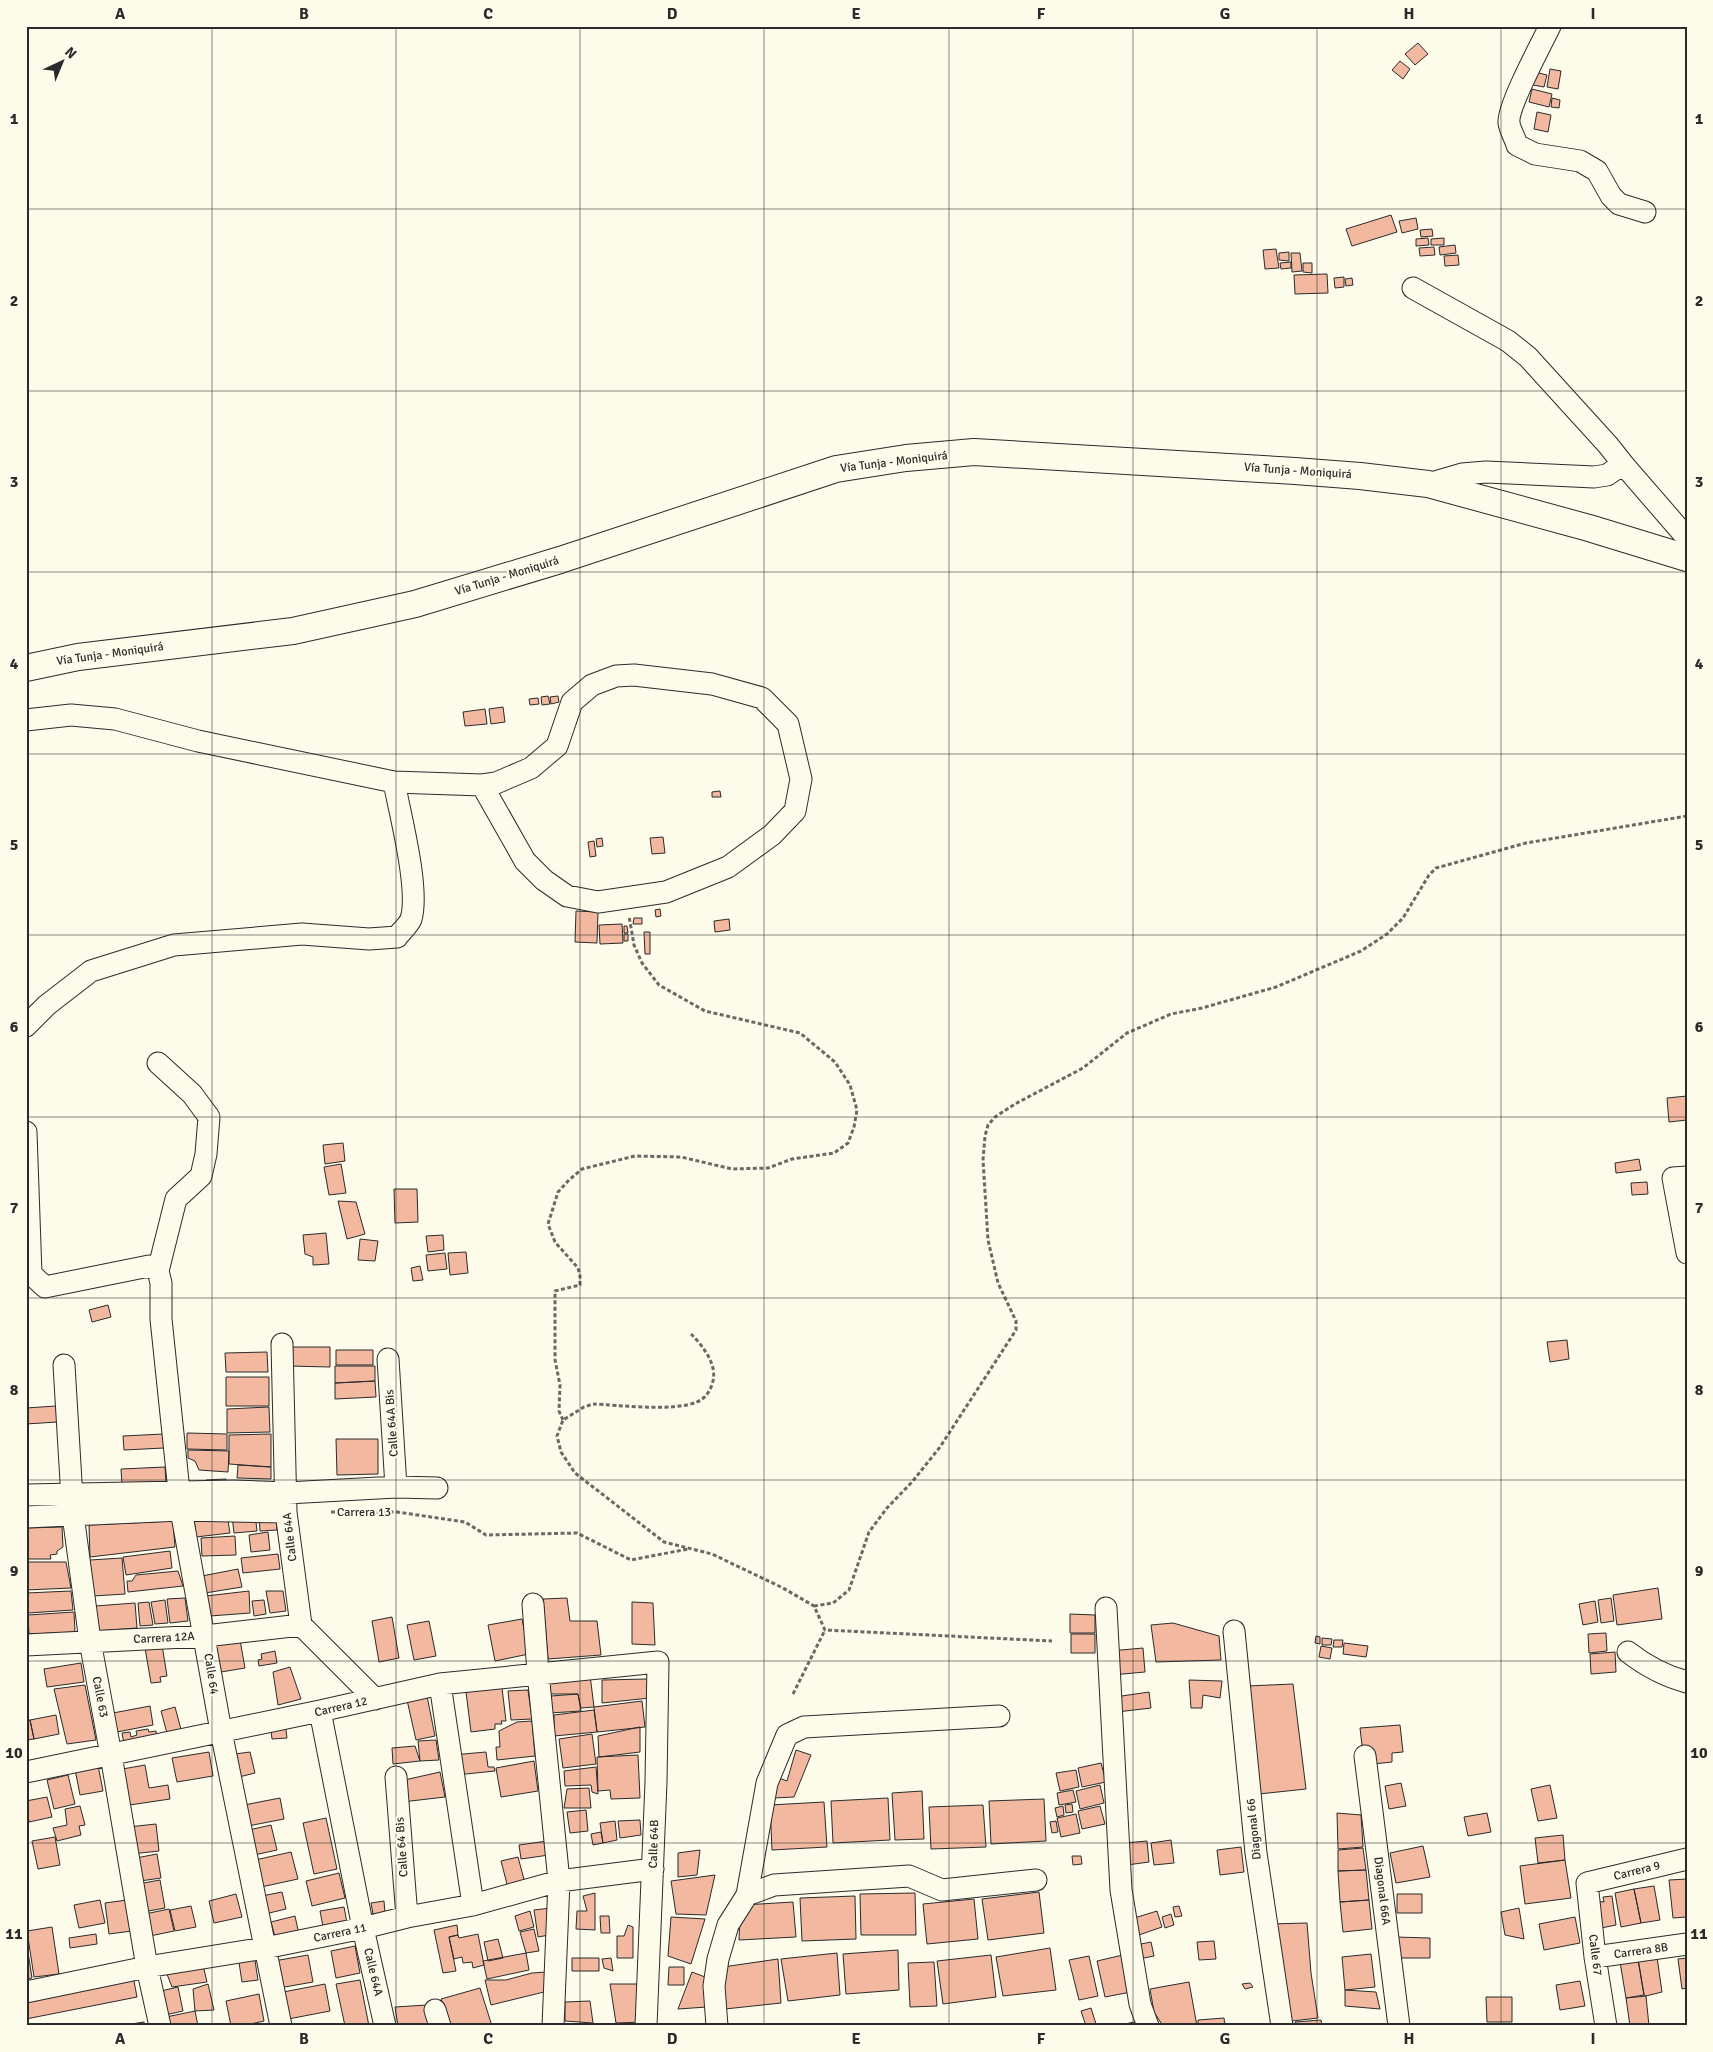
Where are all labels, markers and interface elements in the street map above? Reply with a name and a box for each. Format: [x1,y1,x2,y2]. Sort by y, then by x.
text: A [115,4,126,24]
text: B [299,4,309,24]
text: C [483,4,493,24]
text: D [667,4,678,24]
text: E [851,4,861,24]
text: F [1037,4,1046,24]
text: G [1220,4,1230,24]
text: H [1404,4,1414,24]
text: I [1590,4,1596,24]
north arrow [38,38,88,88]
text: N [61,44,80,63]
text: 1 [10,109,19,129]
text: 1 [1695,109,1704,129]
text: 2 [10,291,18,311]
text: 2 [1695,291,1703,311]
street label: Vía Tunja - Moniquirá [839,448,949,476]
street label: Vía Tunja - Moniquirá [1244,460,1352,482]
text: 3 [10,472,18,492]
text: 3 [1695,472,1703,492]
street label: Vía Tunja - Moniquirá [453,553,561,599]
street label: Vía Tunja - Moniquirá [55,639,165,669]
text: 4 [10,654,19,674]
text: 4 [1695,654,1704,674]
text: 5 [10,835,18,855]
text: 5 [1695,835,1703,855]
text: 6 [10,1017,19,1037]
text: 6 [1695,1017,1704,1037]
text: 7 [10,1198,19,1218]
text: 7 [1695,1198,1704,1218]
text: 8 [10,1380,19,1400]
text: 8 [1695,1380,1704,1400]
street label: Calle 64A Bis [382,1389,402,1457]
street label: Carrera 13 [337,1505,391,1520]
street label: Calle 64A [279,1511,300,1562]
text: 9 [10,1561,19,1581]
text: 9 [1695,1561,1704,1581]
street label: Carrera 12A [133,1629,196,1647]
street label: Calle 64 [200,1652,222,1696]
street label: Calle 63 [89,1675,111,1719]
street label: Carrera 12 [313,1694,369,1720]
text: 10 [5,1743,23,1763]
text: 10 [1690,1743,1708,1763]
street label: Diagonal 66 [1243,1798,1265,1860]
street label: Calle 64 Bis [392,1817,412,1877]
street label: Calle 64B [646,1819,662,1869]
street label: Diagonal 66A [1370,1856,1394,1927]
street label: Carrera 9 [1612,1858,1662,1884]
street label: Carrera 11 [312,1920,368,1946]
text: 11 [5,1924,23,1944]
text: 11 [1690,1924,1708,1944]
street label: Calle 67 [1585,1933,1605,1977]
street label: Carrera 8B [1613,1940,1669,1962]
street label: Calle 64A [360,1946,386,1998]
text: A [115,2029,126,2049]
text: B [299,2029,309,2049]
text: C [483,2029,493,2049]
text: D [667,2029,678,2049]
text: E [851,2029,861,2049]
text: F [1037,2029,1046,2049]
text: G [1220,2029,1230,2049]
text: H [1404,2029,1414,2049]
text: I [1590,2029,1596,2049]

